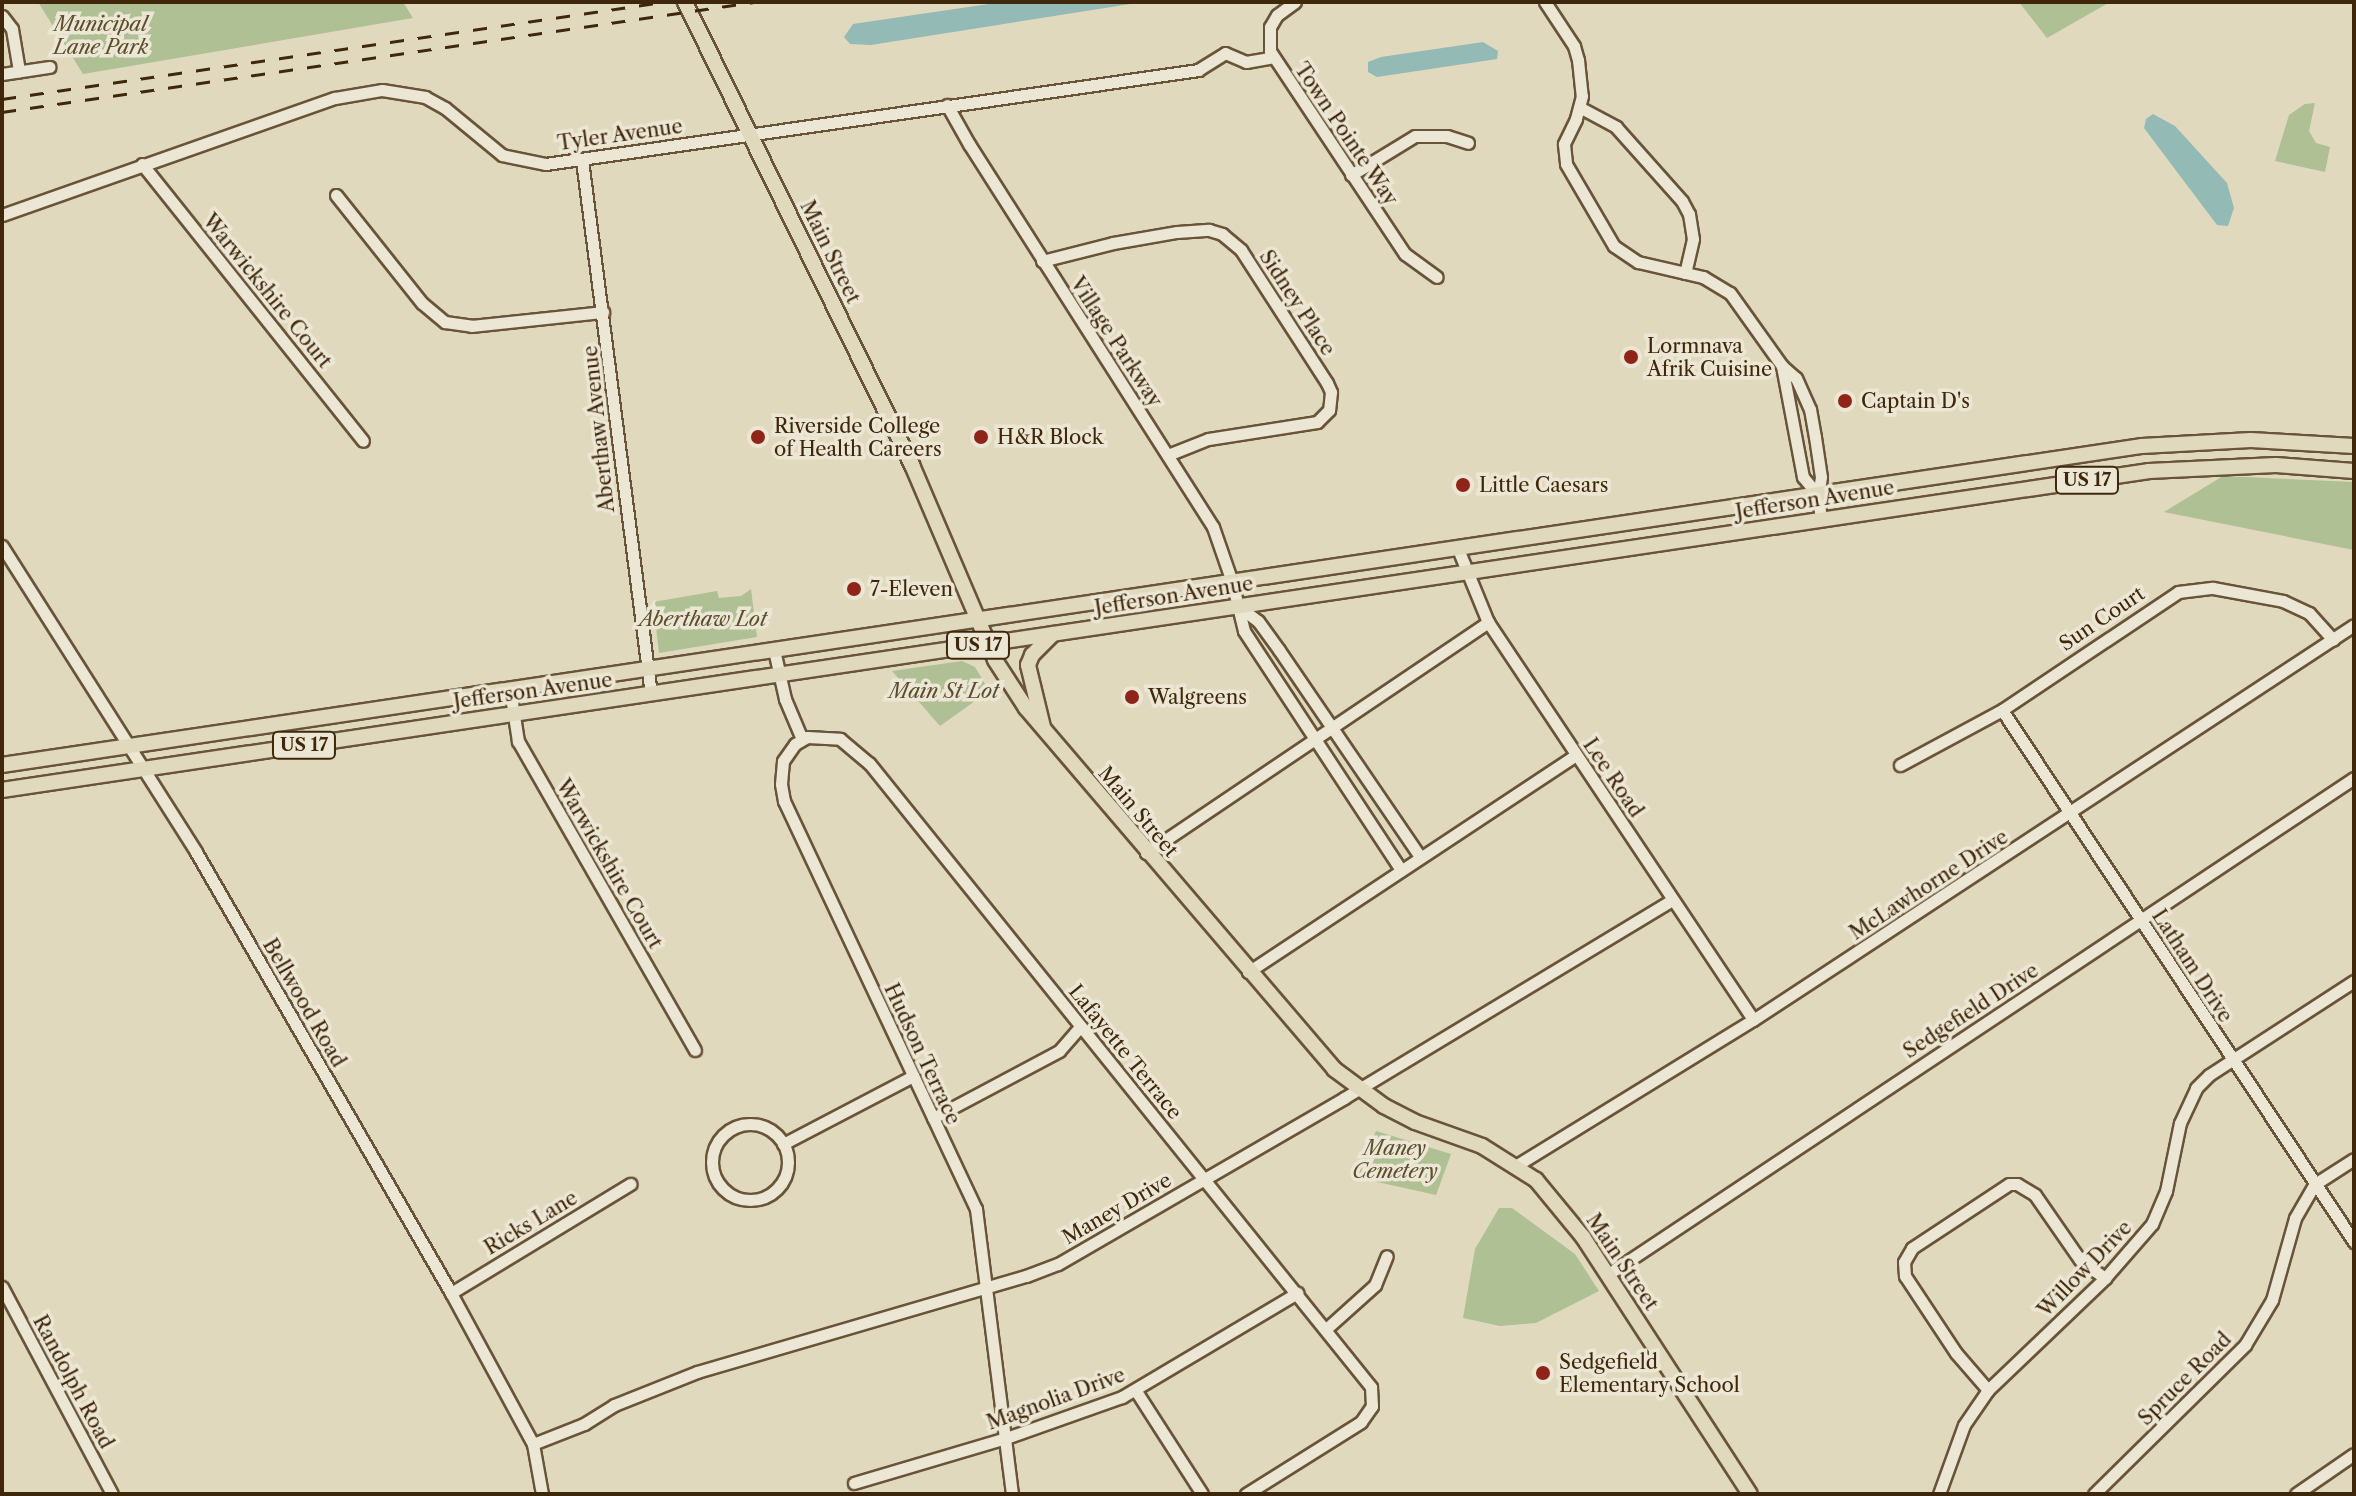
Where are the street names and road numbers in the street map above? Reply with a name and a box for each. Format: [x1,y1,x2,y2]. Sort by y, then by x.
street label: Town Pointe Way [1289,58,1403,210]
street label: Tyler Avenue [555,114,685,156]
street label: Main Street [795,197,865,307]
street label: Warwickshire Court [197,209,337,373]
street label: Sidney Place [1254,246,1340,360]
street label: Village Parkway [1065,273,1167,411]
street label: Aberthaw Avenue [578,344,620,514]
road number: US 17 [2053,466,2121,494]
street label: Jefferson Avenue [1734,476,1896,524]
street label: Jefferson Avenue [1093,572,1255,620]
street label: Sun Court [2055,582,2149,656]
road number: US 17 [944,631,1012,659]
street label: Jefferson Avenue [452,668,614,714]
road number: US 17 [270,731,338,759]
street label: Lee Road [1578,734,1648,822]
street label: Main Street [1093,762,1183,862]
street label: Warwickshire Court [551,775,667,953]
street label: McLawhorne Drive [1845,825,2013,945]
street label: Latham Drive [2147,905,2237,1027]
street label: Bellwood Road [258,934,350,1072]
street label: Sedgefield Drive [1899,958,2043,1064]
street label: Hudson Terrace [879,979,965,1129]
street label: Lafayette Terrace [1063,980,1187,1124]
street label: Maney Drive [1058,1168,1176,1250]
street label: Ricks Lane [480,1186,582,1260]
street label: Main Street [1581,1209,1663,1315]
street label: Willow Drive [2033,1216,2137,1322]
street label: Randolph Road [28,1311,118,1453]
street label: Spruce Road [2134,1328,2236,1430]
street label: Magnolia Drive [983,1363,1129,1435]

